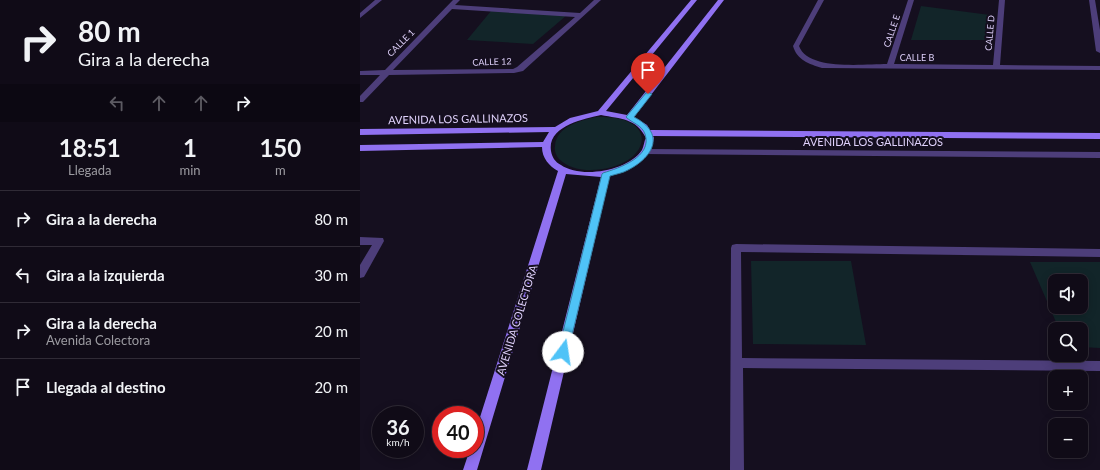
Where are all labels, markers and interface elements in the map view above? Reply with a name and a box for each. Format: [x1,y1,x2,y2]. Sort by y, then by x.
street label: CALLE E [881,13,902,49]
text: 80 m [78,14,141,48]
street label: CALLE D [982,15,997,51]
icon: right [12,16,64,68]
street label: CALLE 1 [385,27,417,59]
text: Gira a la derecha [78,48,210,70]
street label: CALLE B [900,52,935,63]
pin [631,53,665,94]
street label: CALLE 12 [472,55,512,68]
icon: arrive [637,59,659,81]
icon: left [106,92,128,114]
icon: ahead [148,92,170,114]
icon: ahead [190,92,212,114]
icon: right [232,92,254,114]
street label: AVENIDA LOS GALLINAZOS [388,111,528,126]
text: 18:51 [59,133,121,162]
text: 1 [183,133,197,162]
text: 150 [259,133,301,162]
street label: AVENIDA LOS GALLINAZOS [803,135,943,148]
text: Llegada [68,162,112,178]
text: min [180,162,201,178]
text: m [275,162,286,178]
icon: right [12,208,34,230]
text: Gira a la derecha [46,210,157,228]
text: 80 m [314,210,348,228]
street label: AVENIDA COLECTORA [494,263,540,377]
icon: left [12,264,34,286]
text: Gira a la izquierda [46,266,165,284]
text: 30 m [314,266,348,284]
map controls [1048,274,1088,458]
button: sound [1048,274,1088,314]
text: Gira a la derecha [46,314,157,332]
icon: right [12,320,34,342]
text: 20 m [314,322,348,340]
button: search [1048,322,1088,362]
position arrow [542,331,584,373]
text: Avenida Colectora [46,332,150,348]
button: + [1048,370,1088,410]
icon: arrive [12,376,34,398]
text: Llegada al destino [46,378,166,396]
text: 20 m [314,378,348,396]
speed limit sign: 40 [432,406,484,458]
text: 36 [386,415,410,439]
button: − [1048,418,1088,458]
text: km/h [386,436,410,448]

